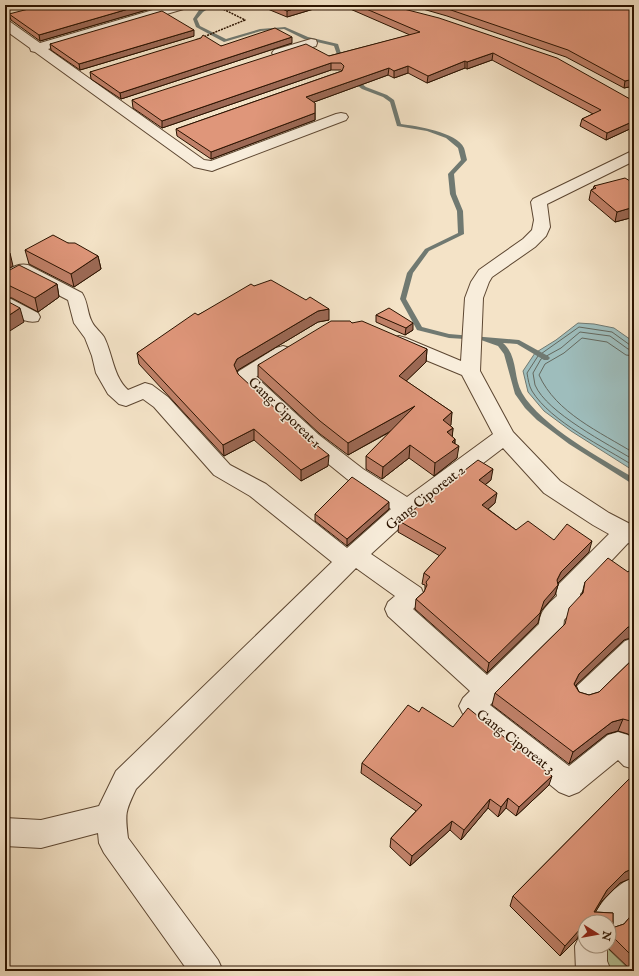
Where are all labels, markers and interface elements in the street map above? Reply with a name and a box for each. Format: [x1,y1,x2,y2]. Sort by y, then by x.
street label: Gang Ciporeat 1 [244,373,325,452]
street label: Gang Ciporeat 2 [382,461,469,534]
street label: Gang Ciporeat 3 [473,706,558,778]
north arrow [577,914,617,954]
text: N [598,929,614,942]

